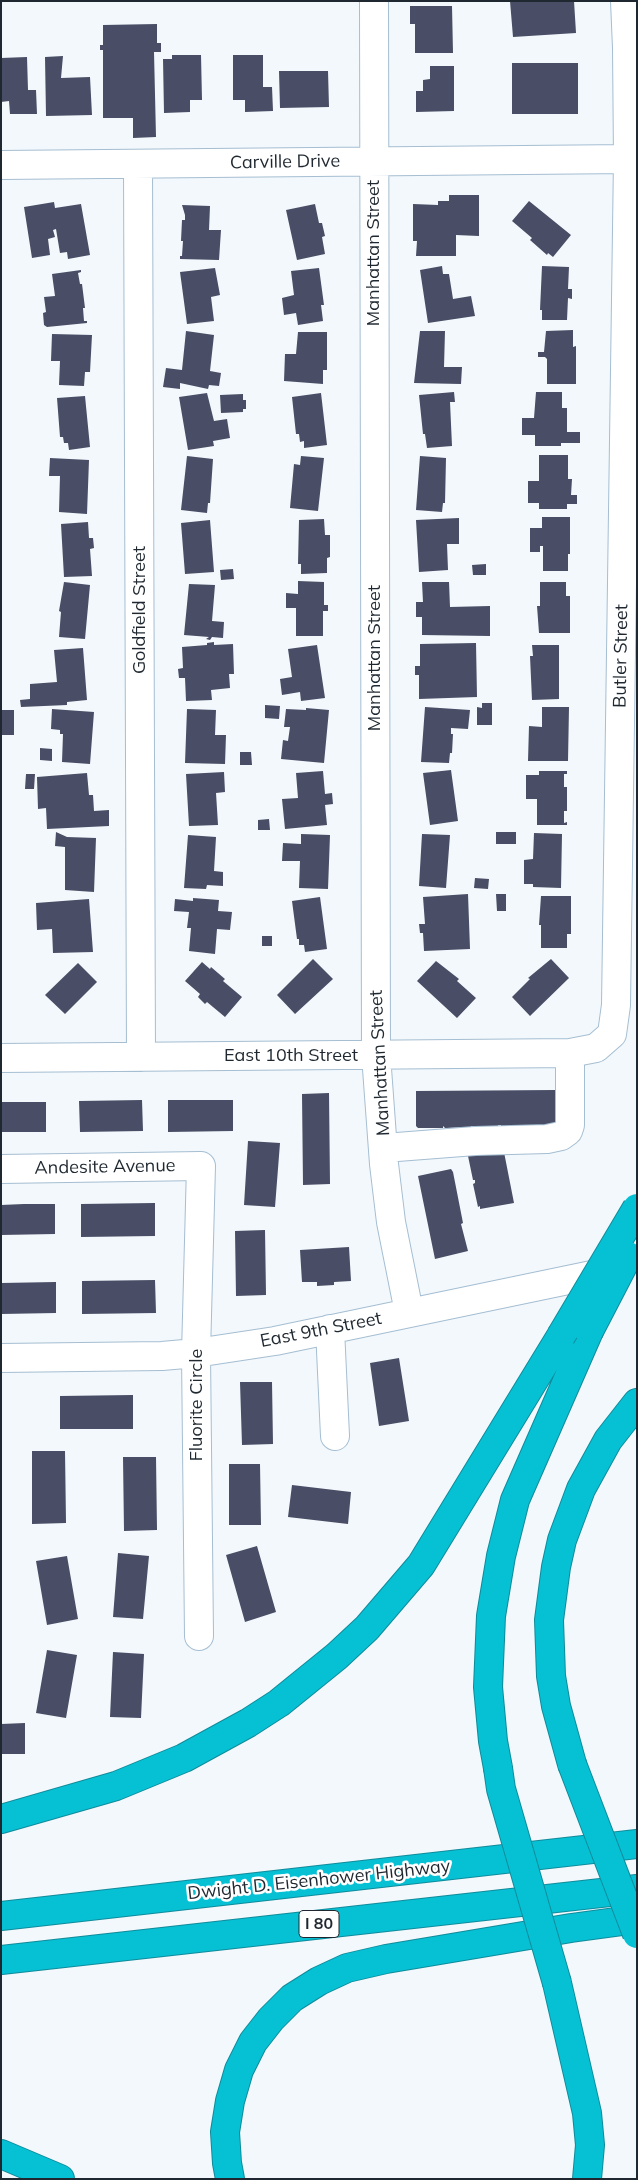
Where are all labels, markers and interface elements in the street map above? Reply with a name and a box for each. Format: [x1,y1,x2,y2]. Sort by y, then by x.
street label: Carville Drive [230,150,340,174]
street label: Manhattan Street [363,180,385,326]
street label: Goldfield Street [129,546,151,674]
street label: Manhattan Street [364,585,386,731]
street label: Butler Street [609,604,633,708]
street label: Manhattan Street [365,989,395,1137]
street label: East 10th Street [224,1045,358,1067]
street label: Andesite Avenue [34,1155,176,1179]
street label: East 9th Street [258,1308,384,1352]
street label: Fluorite Circle [186,1349,208,1461]
street label: Dwight D. Eisenhower Highway [187,1855,451,1905]
road number: I 80 [299,1910,339,1938]

